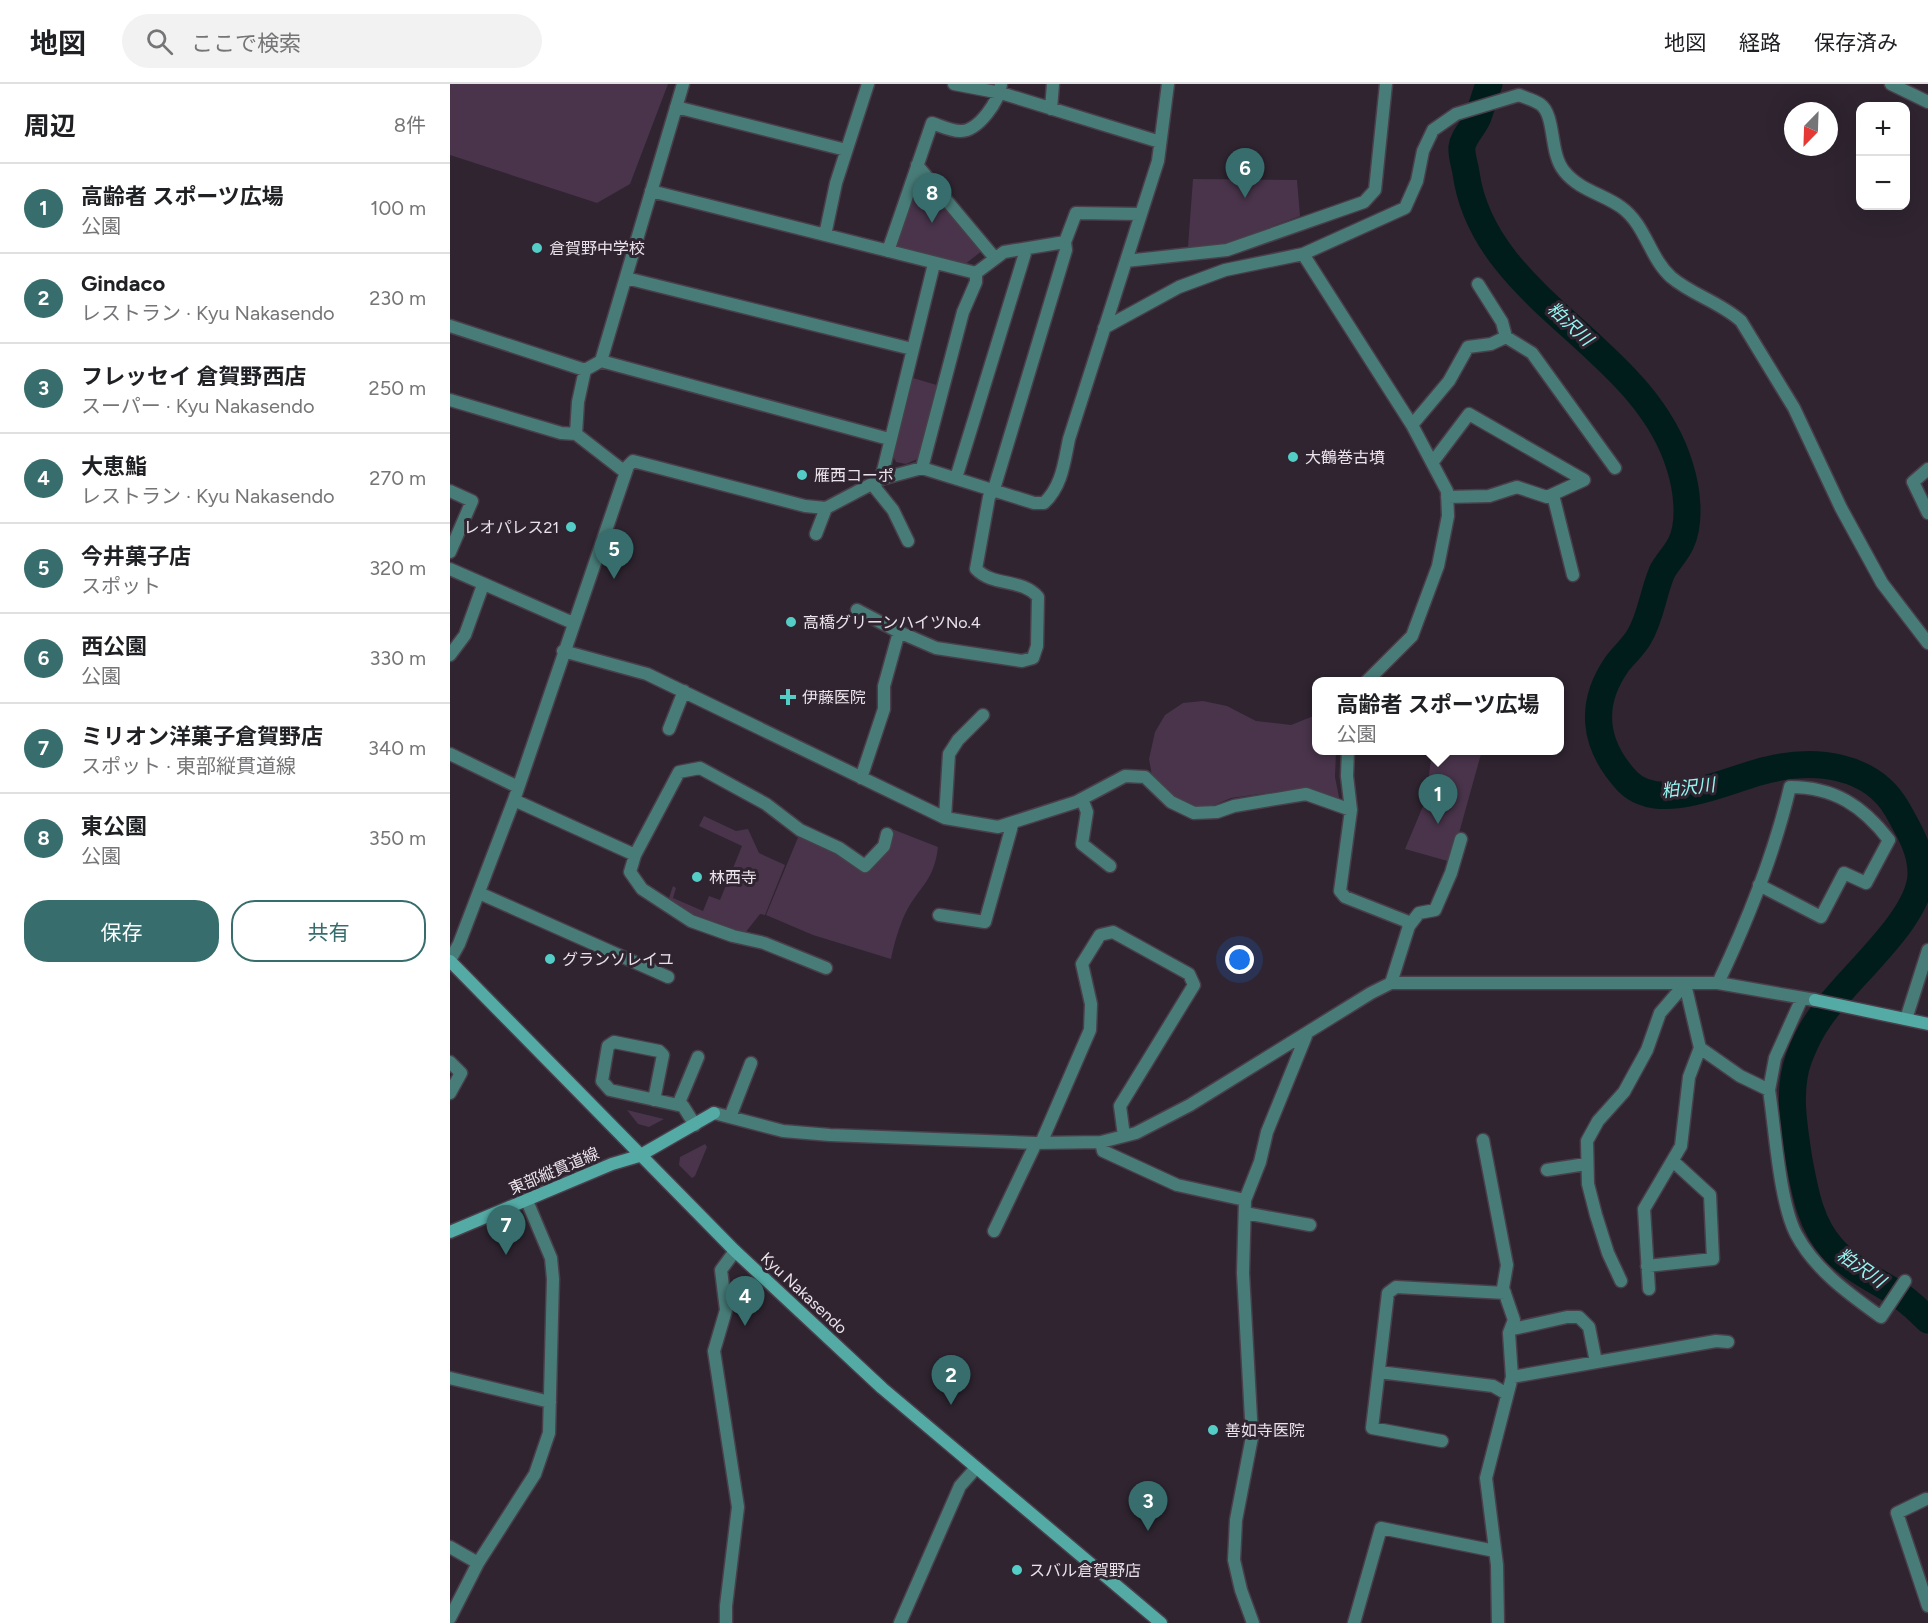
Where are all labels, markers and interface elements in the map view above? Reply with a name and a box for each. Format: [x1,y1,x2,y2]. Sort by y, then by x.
search box [122,14,542,68]
icon: search [143,25,176,58]
text: 地図 [30,26,86,60]
text: ここで検索 [191,30,301,57]
text: 地図 [1664,30,1706,55]
text: 経路 [1739,30,1781,55]
text: 保存済み [1814,30,1898,55]
north arrow [1784,102,1838,156]
map controls [1856,102,1910,210]
button: + [1856,102,1910,156]
text: 周辺 [24,110,76,142]
text: 8件 [394,113,426,137]
pin: 6 [1226,148,1264,198]
button: − [1856,156,1910,210]
pin: 8 [912,174,952,223]
text: 高齢者 スポーツ広場 [81,183,284,210]
text: 1 [39,196,48,220]
text: 100 m [370,196,426,220]
text: 公園 [81,214,121,238]
place label: 倉賀野中学校 [549,239,645,258]
marker: 倉賀野中学校 [530,241,544,255]
text: Gindaco [81,270,165,297]
text: 2 [38,286,49,310]
text: 230 m [369,286,426,310]
water label: 粕沢川 [1543,298,1599,352]
text: レストラン · Kyu Nakasendo [81,301,335,325]
text: フレッセイ 倉賀野西店 [81,363,306,390]
text: 3 [38,376,49,400]
text: 250 m [369,376,426,400]
text: スーパー · Kyu Nakasendo [81,394,315,418]
place label: 大鶴巻古墳 [1305,448,1385,467]
marker: 大鶴巻古墳 [1286,450,1300,464]
text: 大恵鮨 [81,453,147,480]
text: 4 [37,466,50,490]
text: 270 m [369,466,426,490]
place label: 雁西コーポ [814,466,894,485]
marker: 雁西コーポ [795,468,809,482]
text: レストラン · Kyu Nakasendo [81,484,335,508]
place label: レオパレス21 [463,518,559,537]
marker: レオパレス21 [564,520,578,534]
pin: 5 [594,530,634,579]
text: 今井菓子店 [81,543,191,570]
text: 5 [38,556,49,580]
text: 320 m [369,556,426,580]
text: スポット [81,574,161,598]
place label: 高橋グリーンハイツNo.4 [803,613,981,632]
marker: 高橋グリーンハイツNo.4 [784,615,798,629]
text: 西公園 [81,633,147,660]
text: 6 [38,646,49,670]
text: 330 m [369,646,426,670]
text: 公園 [81,664,121,688]
popup [1312,677,1564,755]
marker: 伊藤医院 [779,688,797,706]
place label: 伊藤医院 [802,688,866,707]
text: 高齢者 スポーツ広場 [1337,691,1539,718]
text: 公園 [1337,722,1377,746]
text: ミリオン洋菓子倉賀野店 [81,723,323,750]
text: 7 [38,736,49,760]
text: 340 m [368,736,426,760]
text: スポット · 東部縦貫道線 [81,754,296,778]
pin: 1 [1418,774,1458,824]
water label: 粕沢川 [1660,774,1718,802]
text: 東公園 [81,813,147,840]
text: 8 [37,826,50,850]
text: 350 m [369,826,426,850]
text: 公園 [81,844,121,868]
place label: 林西寺 [709,868,757,887]
marker: 林西寺 [690,870,704,884]
button: 保存 [24,900,219,962]
button: 共有 [231,900,426,962]
your location [1225,945,1254,974]
place label: グランソレイユ [562,950,674,969]
marker: グランソレイユ [543,952,557,966]
street label: 東部縦貫道線 [506,1143,602,1199]
pin: 7 [486,1206,526,1255]
water label: 粕沢川 [1833,1244,1891,1294]
street label: Kyu Nakasendo [757,1248,851,1338]
pin: 4 [726,1276,764,1326]
pin: 2 [932,1356,970,1405]
place label: 善如寺医院 [1225,1421,1305,1440]
marker: 善如寺医院 [1206,1423,1220,1437]
pin: 3 [1128,1482,1168,1531]
place label: スバル倉賀野店 [1029,1561,1141,1580]
marker: スバル倉賀野店 [1010,1563,1024,1577]

